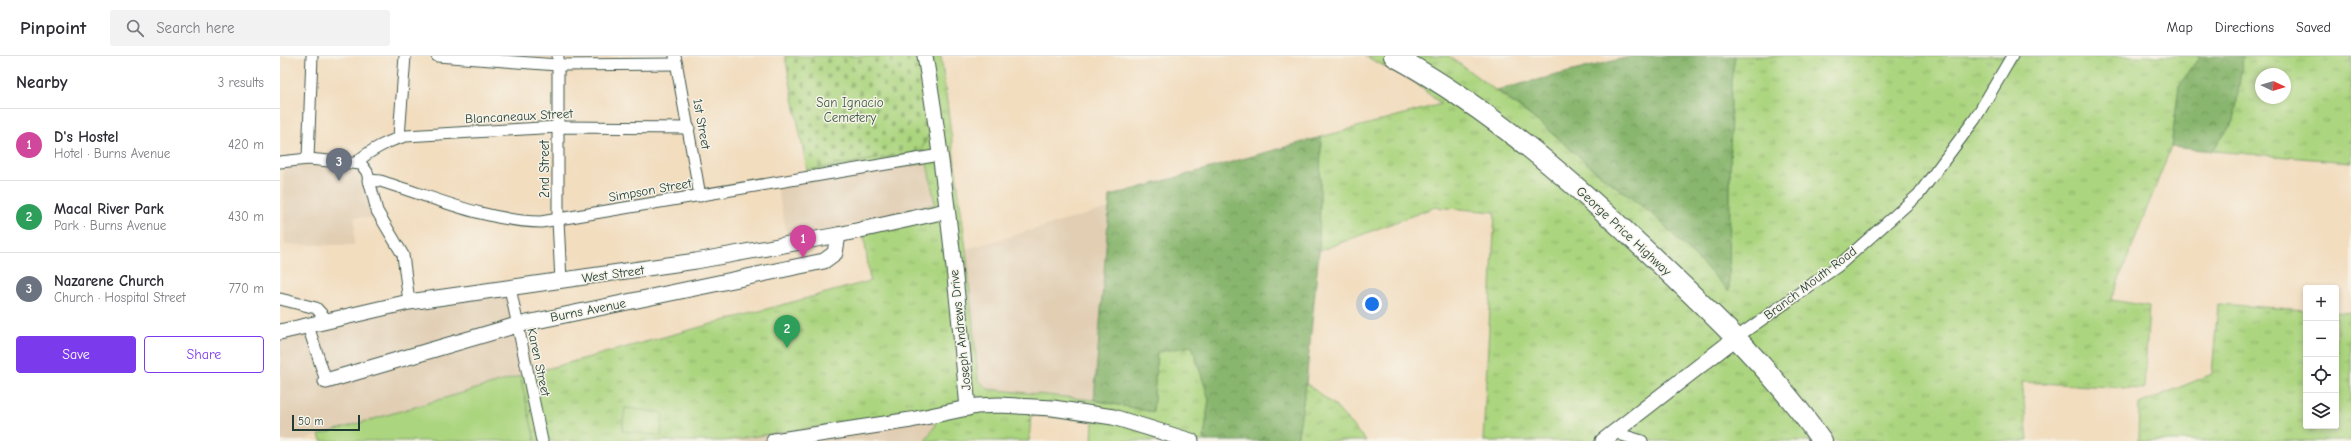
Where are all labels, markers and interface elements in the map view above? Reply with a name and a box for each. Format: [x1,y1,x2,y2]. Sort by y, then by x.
search box [110,10,390,46]
text: Pinpoint [20,17,86,39]
icon: search [124,17,146,39]
text: Search here [156,19,234,37]
text: Map [2166,19,2193,36]
text: Directions [2215,19,2274,36]
text: Saved [2296,19,2331,36]
north arrow [2255,68,2291,104]
text: Nearby [16,73,67,92]
text: 3 results [218,75,264,90]
park label: San Ignacio Cemetery [816,95,884,125]
street label: 1st Street [690,98,714,152]
street label: Blancaneaux Street [465,106,575,126]
text: D's Hostel [54,128,118,146]
text: 1 [26,137,32,152]
text: 420 m [228,137,264,152]
street label: 2nd Street [537,139,552,198]
text: Hotel · Burns Avenue [54,146,170,161]
pin: 3 [326,148,352,181]
street label: Simpson Street [607,175,694,205]
street label: George Price Highway [1574,183,1675,279]
text: Macal River Park [54,200,164,218]
text: 2 [26,209,32,224]
text: 430 m [228,209,264,224]
text: Park · Burns Avenue [54,218,166,233]
pin: 1 [790,225,816,258]
street label: Branch Mouth Road [1761,243,1859,323]
street label: West Street [581,262,646,286]
street label: Joseph Andrews Drive [946,268,974,391]
text: Nazarene Church [54,272,164,290]
text: 3 [26,281,32,296]
text: 770 m [229,281,264,296]
map controls [2303,285,2339,429]
button: + [2303,285,2339,321]
text: Church · Hospital Street [54,290,186,305]
your location [1362,294,1382,314]
street label: Burns Avenue [549,295,627,325]
pin: 2 [774,315,800,348]
button: − [2303,321,2339,357]
street label: Karen Street [524,326,554,399]
button: Save [16,336,136,373]
button: Share [144,336,264,373]
button: locate [2303,357,2339,393]
button: layers [2303,393,2339,429]
scale bar [292,413,360,432]
text: 50 m [298,415,323,428]

